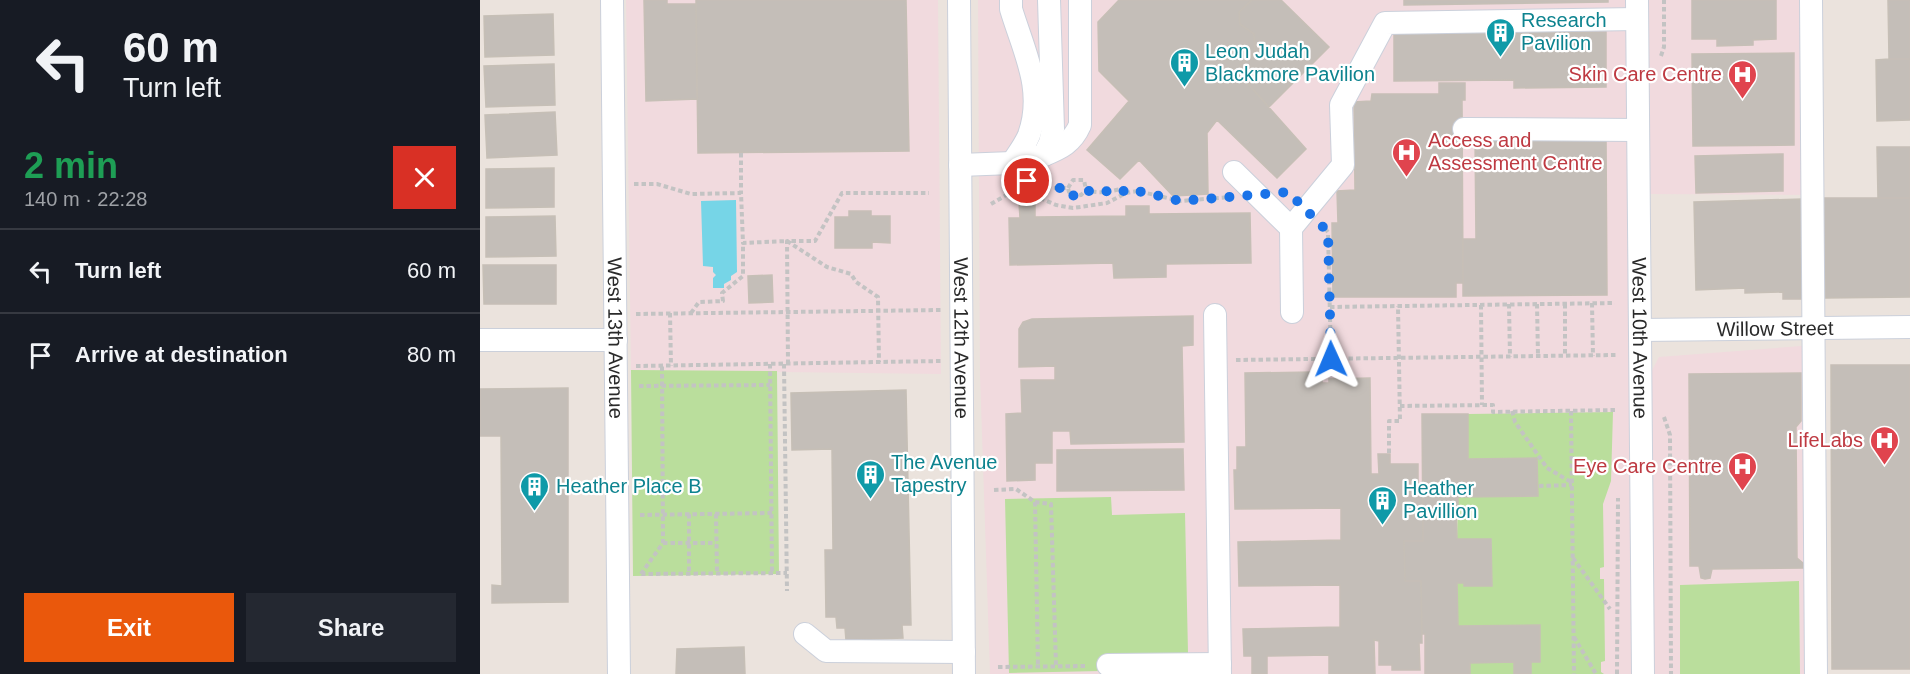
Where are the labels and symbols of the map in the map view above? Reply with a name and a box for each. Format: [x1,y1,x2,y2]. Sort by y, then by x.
place label: Research Pavilion [1521,9,1607,54]
building icon: Research Pavilion [1484,16,1516,58]
place label: Leon Judah Blackmore Pavilion [1205,40,1375,85]
building icon: Leon Judah Blackmore Pavilion [1168,46,1200,88]
hospital icon: Skin Care Centre [1727,58,1759,100]
place label: Skin Care Centre [1569,63,1722,85]
place label: Access and Assessment Centre [1428,129,1603,174]
hospital icon: Access and Assessment Centre [1391,136,1423,178]
pin [1001,155,1052,206]
street label: West 13th Avenue [604,257,627,419]
street label: West 12th Avenue [950,257,973,419]
street label: West 10th Avenue [1628,257,1652,419]
street label: Willow Street [1716,317,1834,340]
position arrow [1299,327,1363,391]
hospital icon: LifeLabs [1868,424,1900,466]
place label: LifeLabs [1787,429,1863,451]
hospital icon: Eye Care Centre [1727,450,1759,492]
place label: The Avenue Tapestry [891,451,997,496]
place label: Eye Care Centre [1573,455,1722,477]
building icon: The Avenue Tapestry [854,458,886,500]
building icon: Heather Place B [519,470,551,512]
place label: Heather Place B [556,475,702,497]
place label: Heather Pavillion [1403,477,1477,522]
building icon: Heather Pavillion [1366,484,1398,526]

